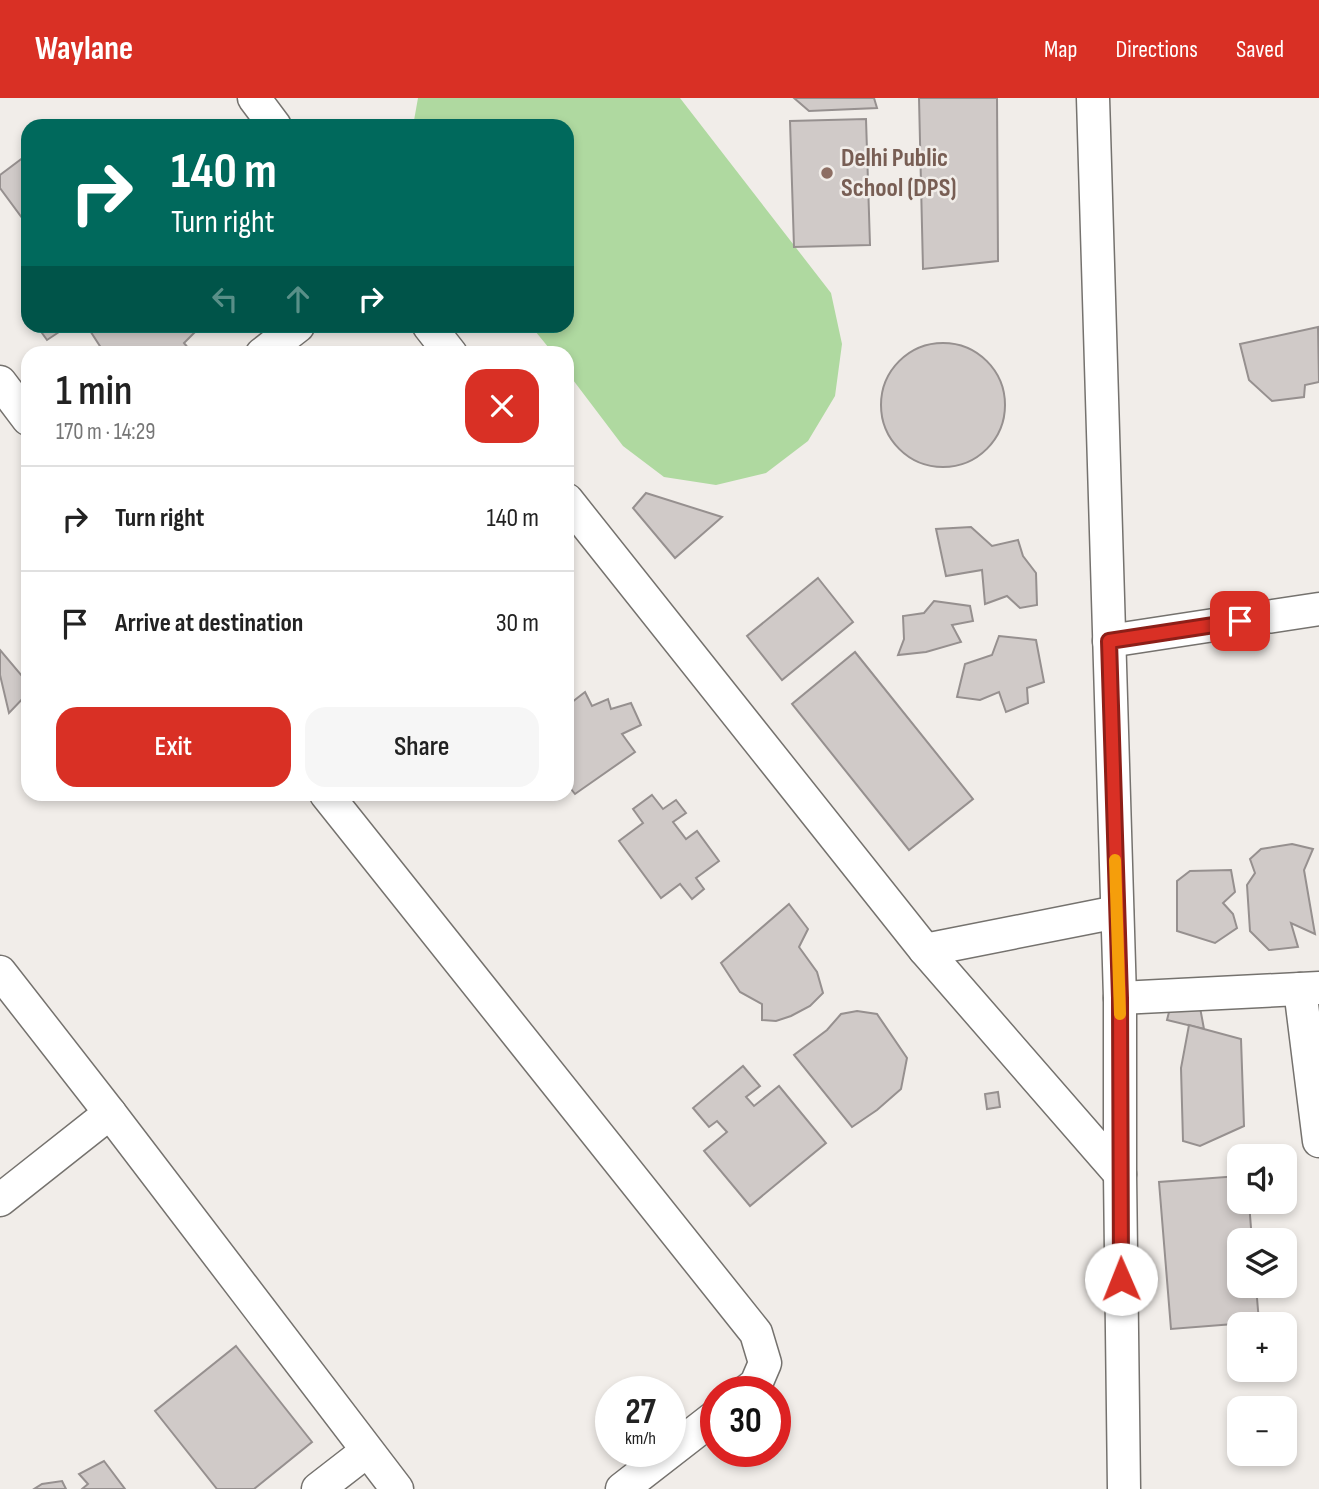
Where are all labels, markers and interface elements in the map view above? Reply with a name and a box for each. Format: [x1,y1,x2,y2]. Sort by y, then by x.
text: Waylane [35,29,133,69]
text: Map [1044,35,1077,64]
text: Directions [1115,35,1198,64]
text: Saved [1236,35,1284,64]
text: 140 m [171,143,277,202]
place label: Delhi Public School (DPS) [841,143,956,204]
icon: right [56,147,147,238]
marker: Delhi Public School (DPS) [819,165,835,181]
text: Turn right [171,203,275,242]
icon: left [206,280,244,318]
icon: ahead [279,280,317,318]
icon: right [352,280,390,318]
text: 1 min [56,366,132,417]
button: close [465,369,539,443]
text: 170 m · 14:29 [56,418,155,446]
icon: right [56,500,94,538]
text: Turn right [115,503,204,534]
text: 140 m [487,503,539,534]
pin [1210,591,1270,651]
icon: arrive [1221,602,1259,640]
icon: arrive [56,605,94,643]
text: Arrive at destination [115,608,303,639]
text: 30 m [496,608,539,639]
button: Exit [56,707,291,787]
button: Share [305,707,539,787]
map controls [1227,1144,1297,1466]
button: sound [1227,1144,1297,1214]
button: layers [1227,1228,1297,1298]
position arrow [1084,1242,1158,1316]
button: + [1227,1312,1297,1382]
speed limit sign: 30 [700,1376,791,1467]
text: 27 [625,1391,656,1434]
button: − [1227,1396,1297,1466]
text: km/h [625,1428,656,1449]

